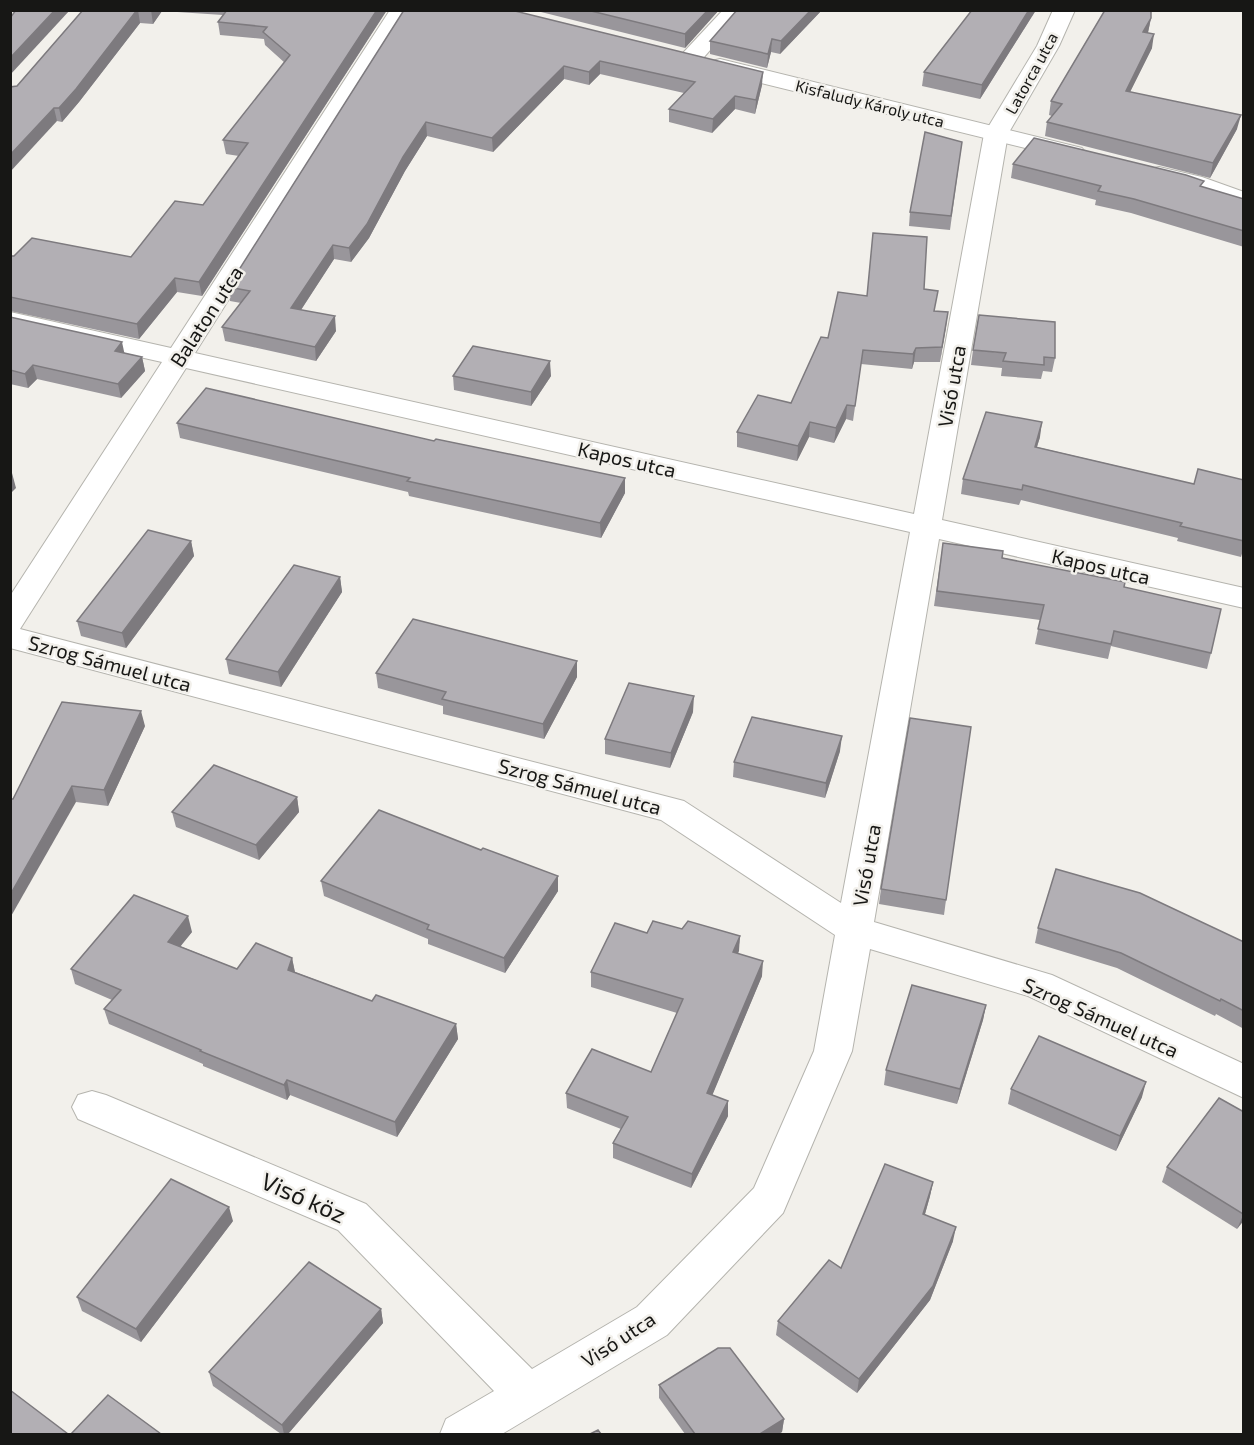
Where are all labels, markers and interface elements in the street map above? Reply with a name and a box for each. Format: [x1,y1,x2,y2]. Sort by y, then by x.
street label: Latorca utca [1001,29,1061,117]
street label: Kisfaludy Károly utca [794,75,946,131]
street label: Balaton utca [165,261,247,371]
street label: Visó utca [932,343,970,429]
street label: Kapos utca [575,436,679,482]
street label: Kapos utca [1049,543,1153,589]
street label: Szrog Sámuel utca [26,630,194,696]
street label: Szrog Sámuel utca [496,753,664,819]
street label: Visó utca [847,822,885,908]
street label: Szrog Sámuel utca [1020,972,1182,1062]
street label: Visó köz [257,1166,351,1228]
street label: Visó utca [577,1306,659,1372]

